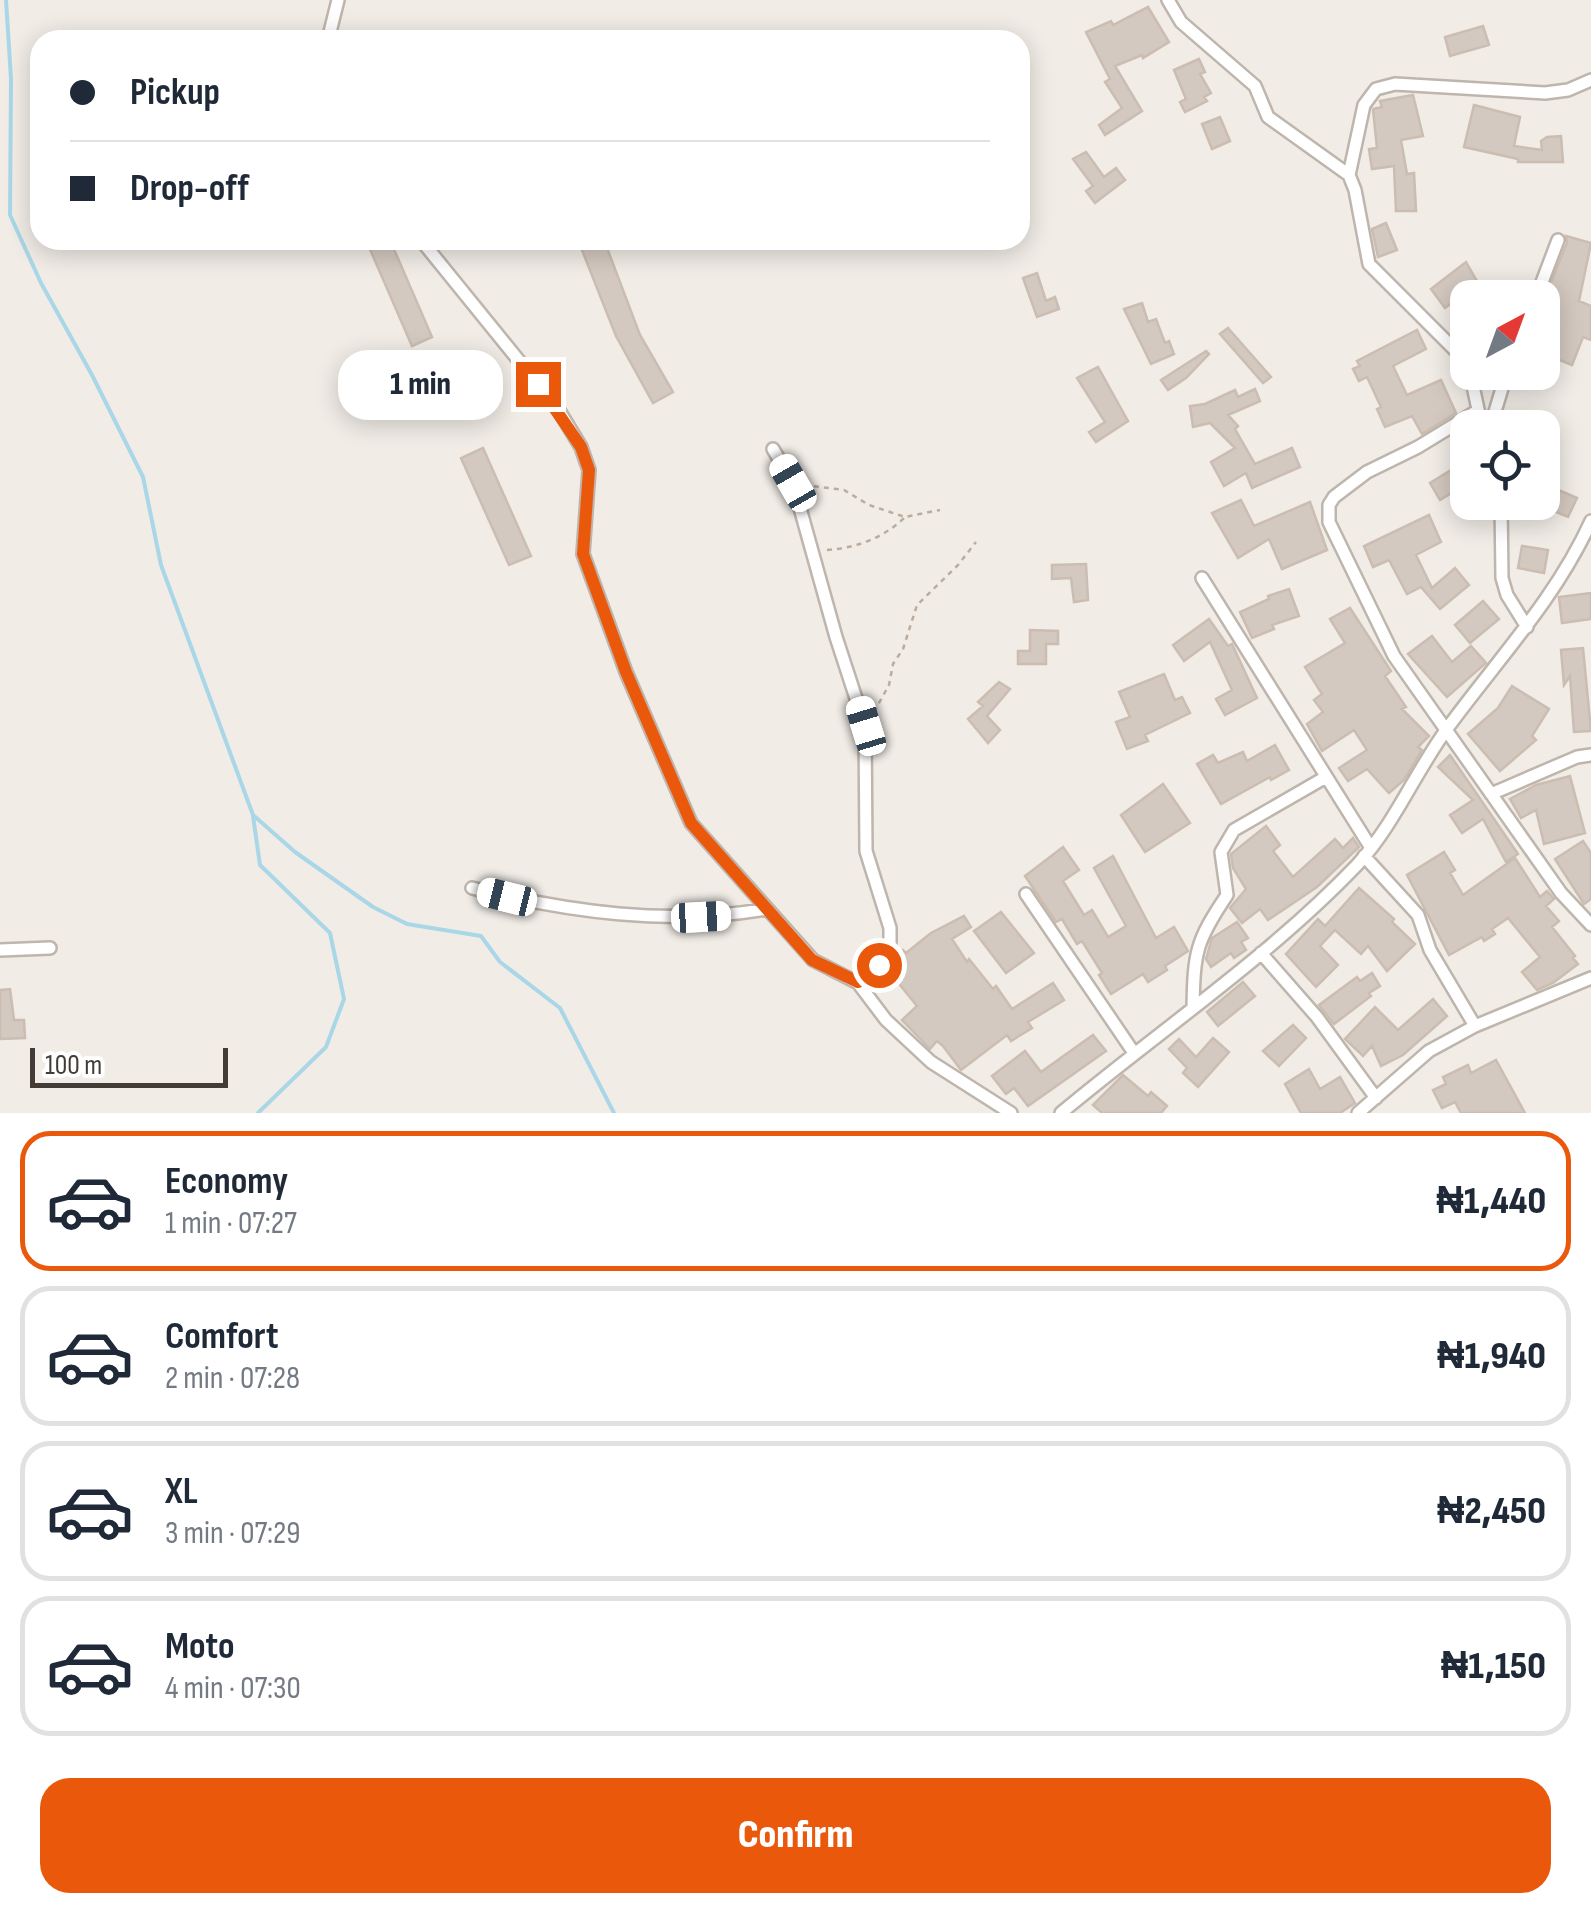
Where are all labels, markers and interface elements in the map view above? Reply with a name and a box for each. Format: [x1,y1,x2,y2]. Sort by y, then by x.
text: Pickup [130,70,220,115]
text: Drop-off [130,166,249,211]
north arrow [1450,280,1560,390]
map controls [1450,280,1560,520]
callout: 1 min [338,349,503,419]
route end [516,362,561,407]
text: 1 min [390,365,451,404]
button: locate [1450,410,1560,520]
car [765,450,821,516]
car [843,693,889,759]
car [474,875,540,919]
car [670,900,732,934]
route start [857,943,902,988]
scale bar [30,1043,228,1088]
text: 100 m [45,1049,102,1082]
icon: car [45,1156,135,1246]
text: Economy [165,1159,288,1204]
text: ₦1,440 [1436,1179,1546,1224]
text: 1 min · 07:27 [165,1204,297,1243]
icon: car [45,1311,135,1401]
text: Comfort [165,1314,279,1359]
text: ₦1,940 [1437,1334,1546,1379]
text: 2 min · 07:28 [165,1359,300,1398]
icon: car [45,1466,135,1556]
text: XL [165,1469,198,1514]
text: ₦2,450 [1437,1489,1546,1534]
text: 3 min · 07:29 [165,1514,300,1553]
icon: car [45,1621,135,1711]
text: Moto [165,1624,235,1669]
text: ₦1,150 [1441,1644,1546,1689]
text: 4 min · 07:30 [165,1669,301,1708]
button: Confirm [40,1778,1551,1893]

